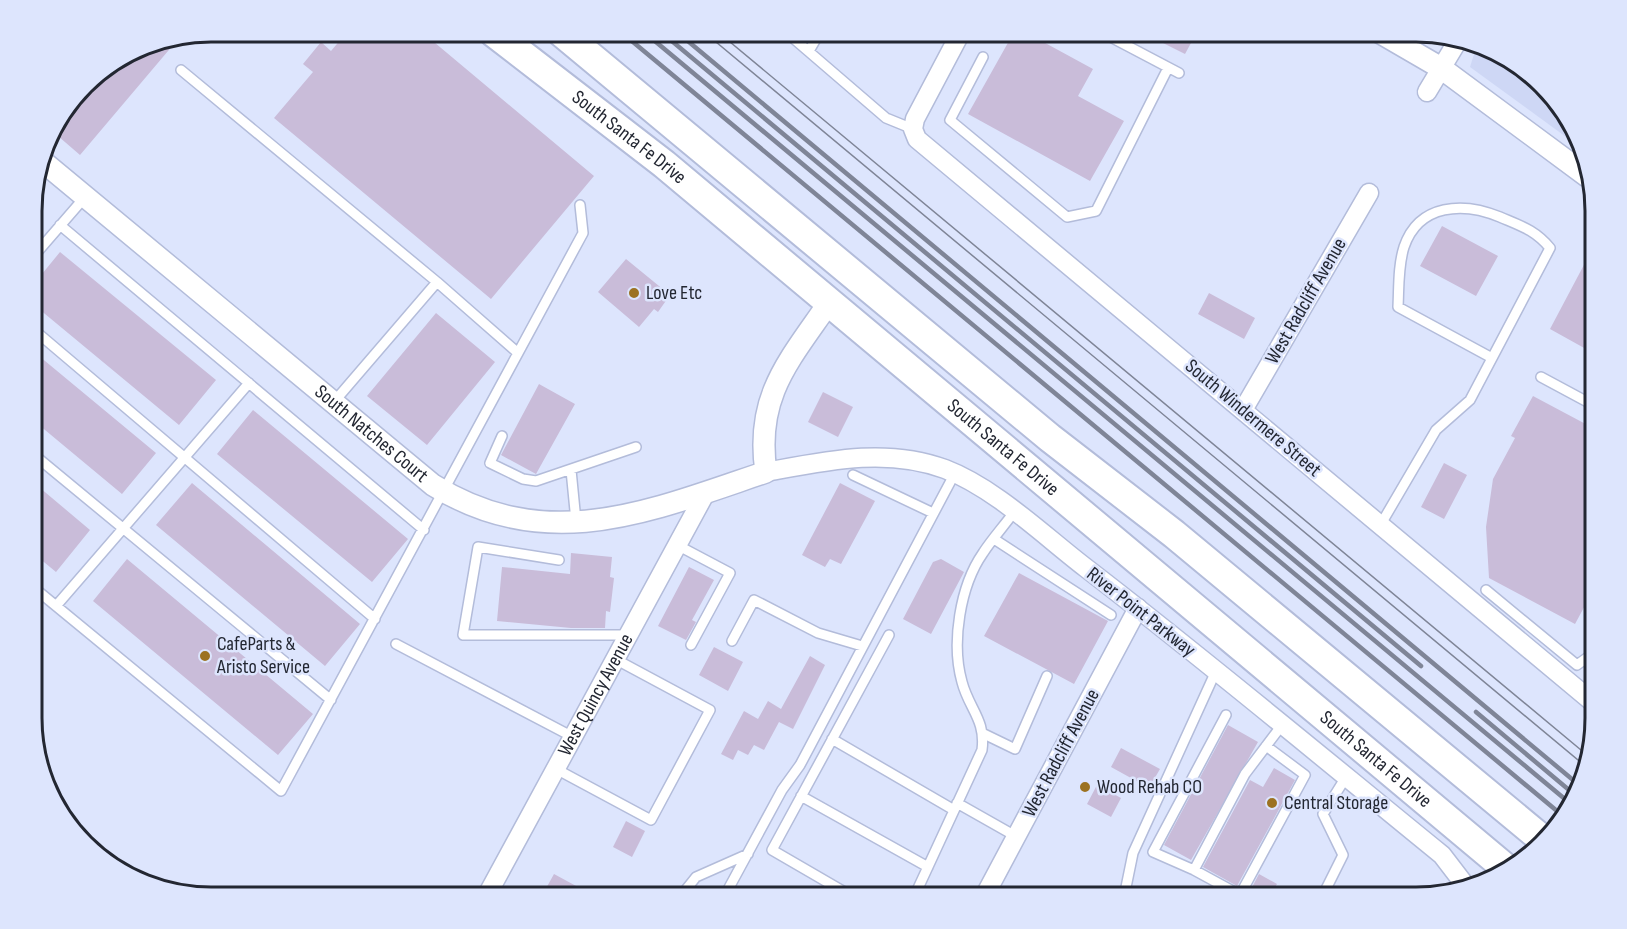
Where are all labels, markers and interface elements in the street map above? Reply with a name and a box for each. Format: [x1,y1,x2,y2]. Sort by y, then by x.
street label: South Santa Fe Drive [567,85,691,189]
street label: West Radcliff Avenue [1260,234,1352,368]
place label: Love Etc [646,281,702,305]
marker: Love Etc [627,286,641,300]
street label: South Windermere Street [1180,354,1326,482]
street label: South Natches Court [310,380,433,488]
street label: South Santa Fe Drive [942,394,1064,501]
street label: River Point Parkway [1082,562,1200,662]
street label: West Quincy Avenue [553,630,639,760]
place label: CafeParts & Aristo Service [216,632,310,679]
marker: CafeParts & Aristo Service [198,649,212,663]
street label: West Radcliff Avenue [1017,685,1105,821]
street label: South Santa Fe Drive [1315,706,1437,813]
place label: Wood Rehab CO [1097,775,1202,799]
marker: Wood Rehab CO [1078,780,1092,794]
place label: Central Storage [1284,791,1388,815]
marker: Central Storage [1265,796,1279,810]

